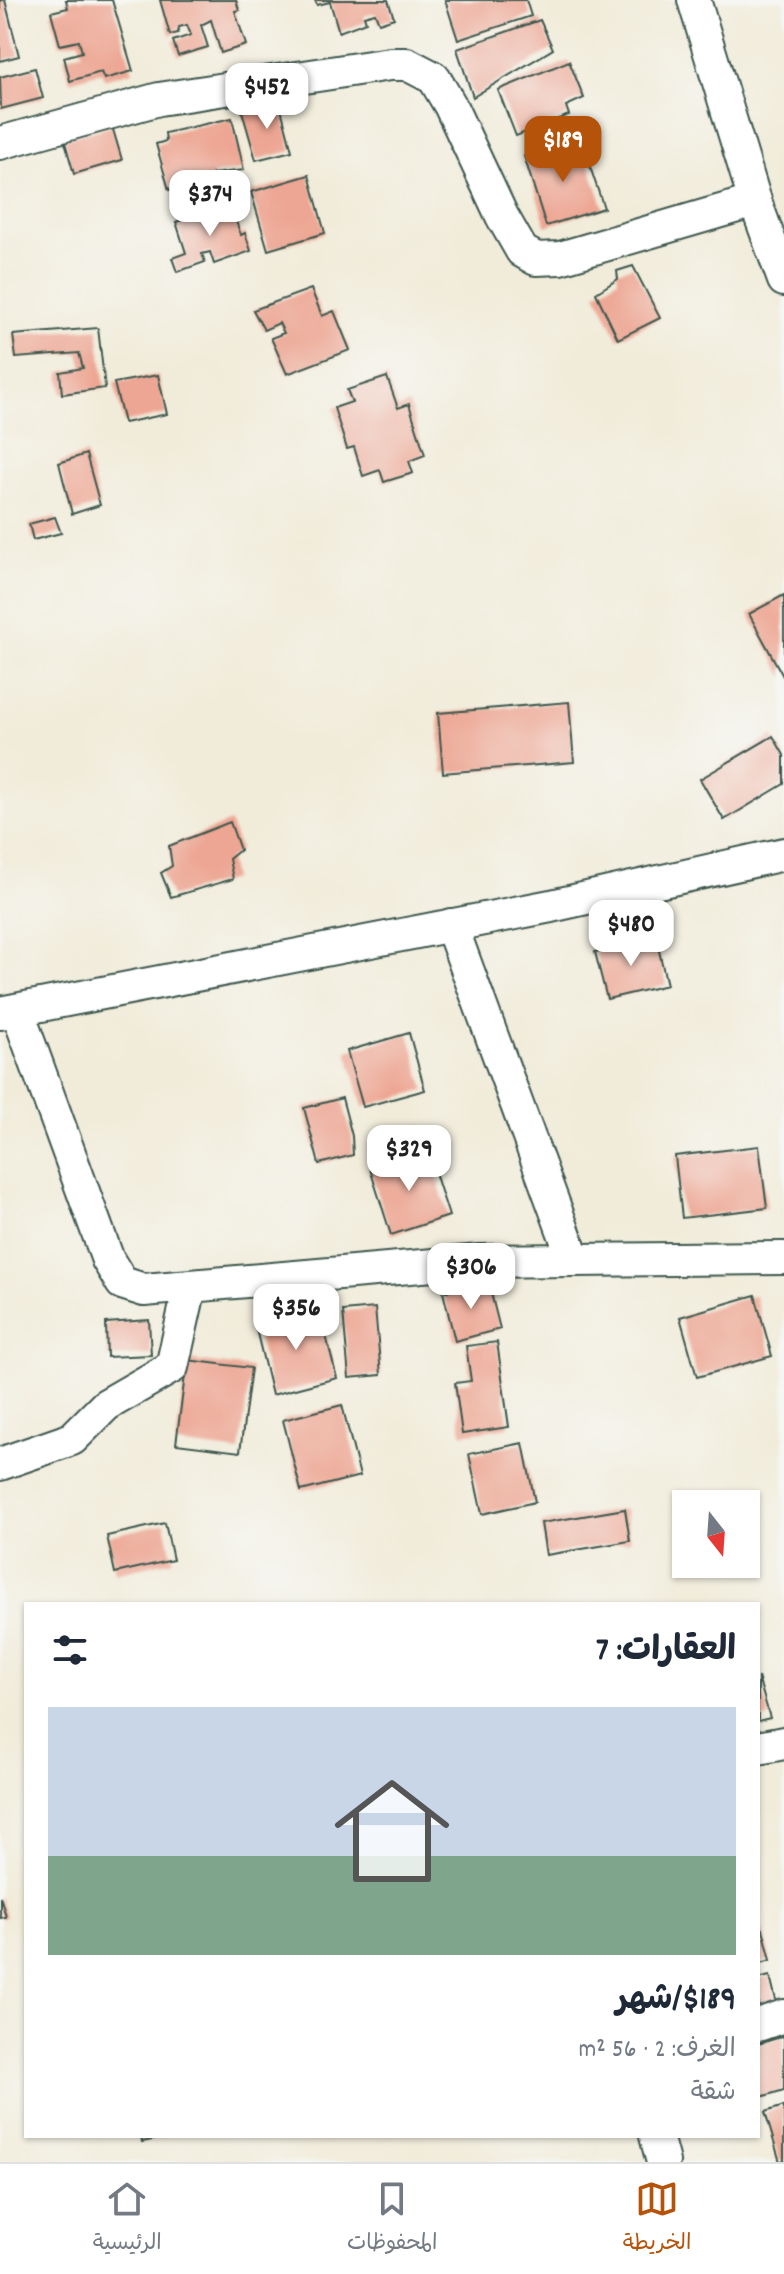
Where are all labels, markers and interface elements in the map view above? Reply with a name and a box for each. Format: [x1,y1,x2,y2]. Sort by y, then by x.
pin: $452 [220,63,314,131]
text: $452 [243,70,291,107]
pin: $189 [516,116,610,184]
text: $189 [542,123,584,160]
pin: $374 [163,170,257,238]
text: $374 [187,177,233,214]
pin: $480 [584,900,678,968]
text: $480 [607,907,655,944]
pin: $329 [362,1125,456,1193]
text: $329 [385,1132,433,1169]
pin: $306 [424,1243,518,1311]
text: $306 [445,1250,497,1287]
pin: $356 [249,1284,343,1352]
text: $356 [271,1291,321,1328]
north arrow [672,1490,760,1578]
map controls [672,1490,760,1578]
icon: filters [48,1628,92,1672]
text: العقارات: 7 [596,1628,736,1677]
icon: home [320,1759,464,1903]
text: $189/شهر [616,1977,736,2026]
text: الغرف: 2 · 56 m² [578,2032,736,2069]
text: شقة [691,2075,736,2112]
tab: الرئيسية [93,2177,162,2261]
tab: المحفوظات [347,2177,438,2261]
tab: الخريطة [623,2177,691,2261]

